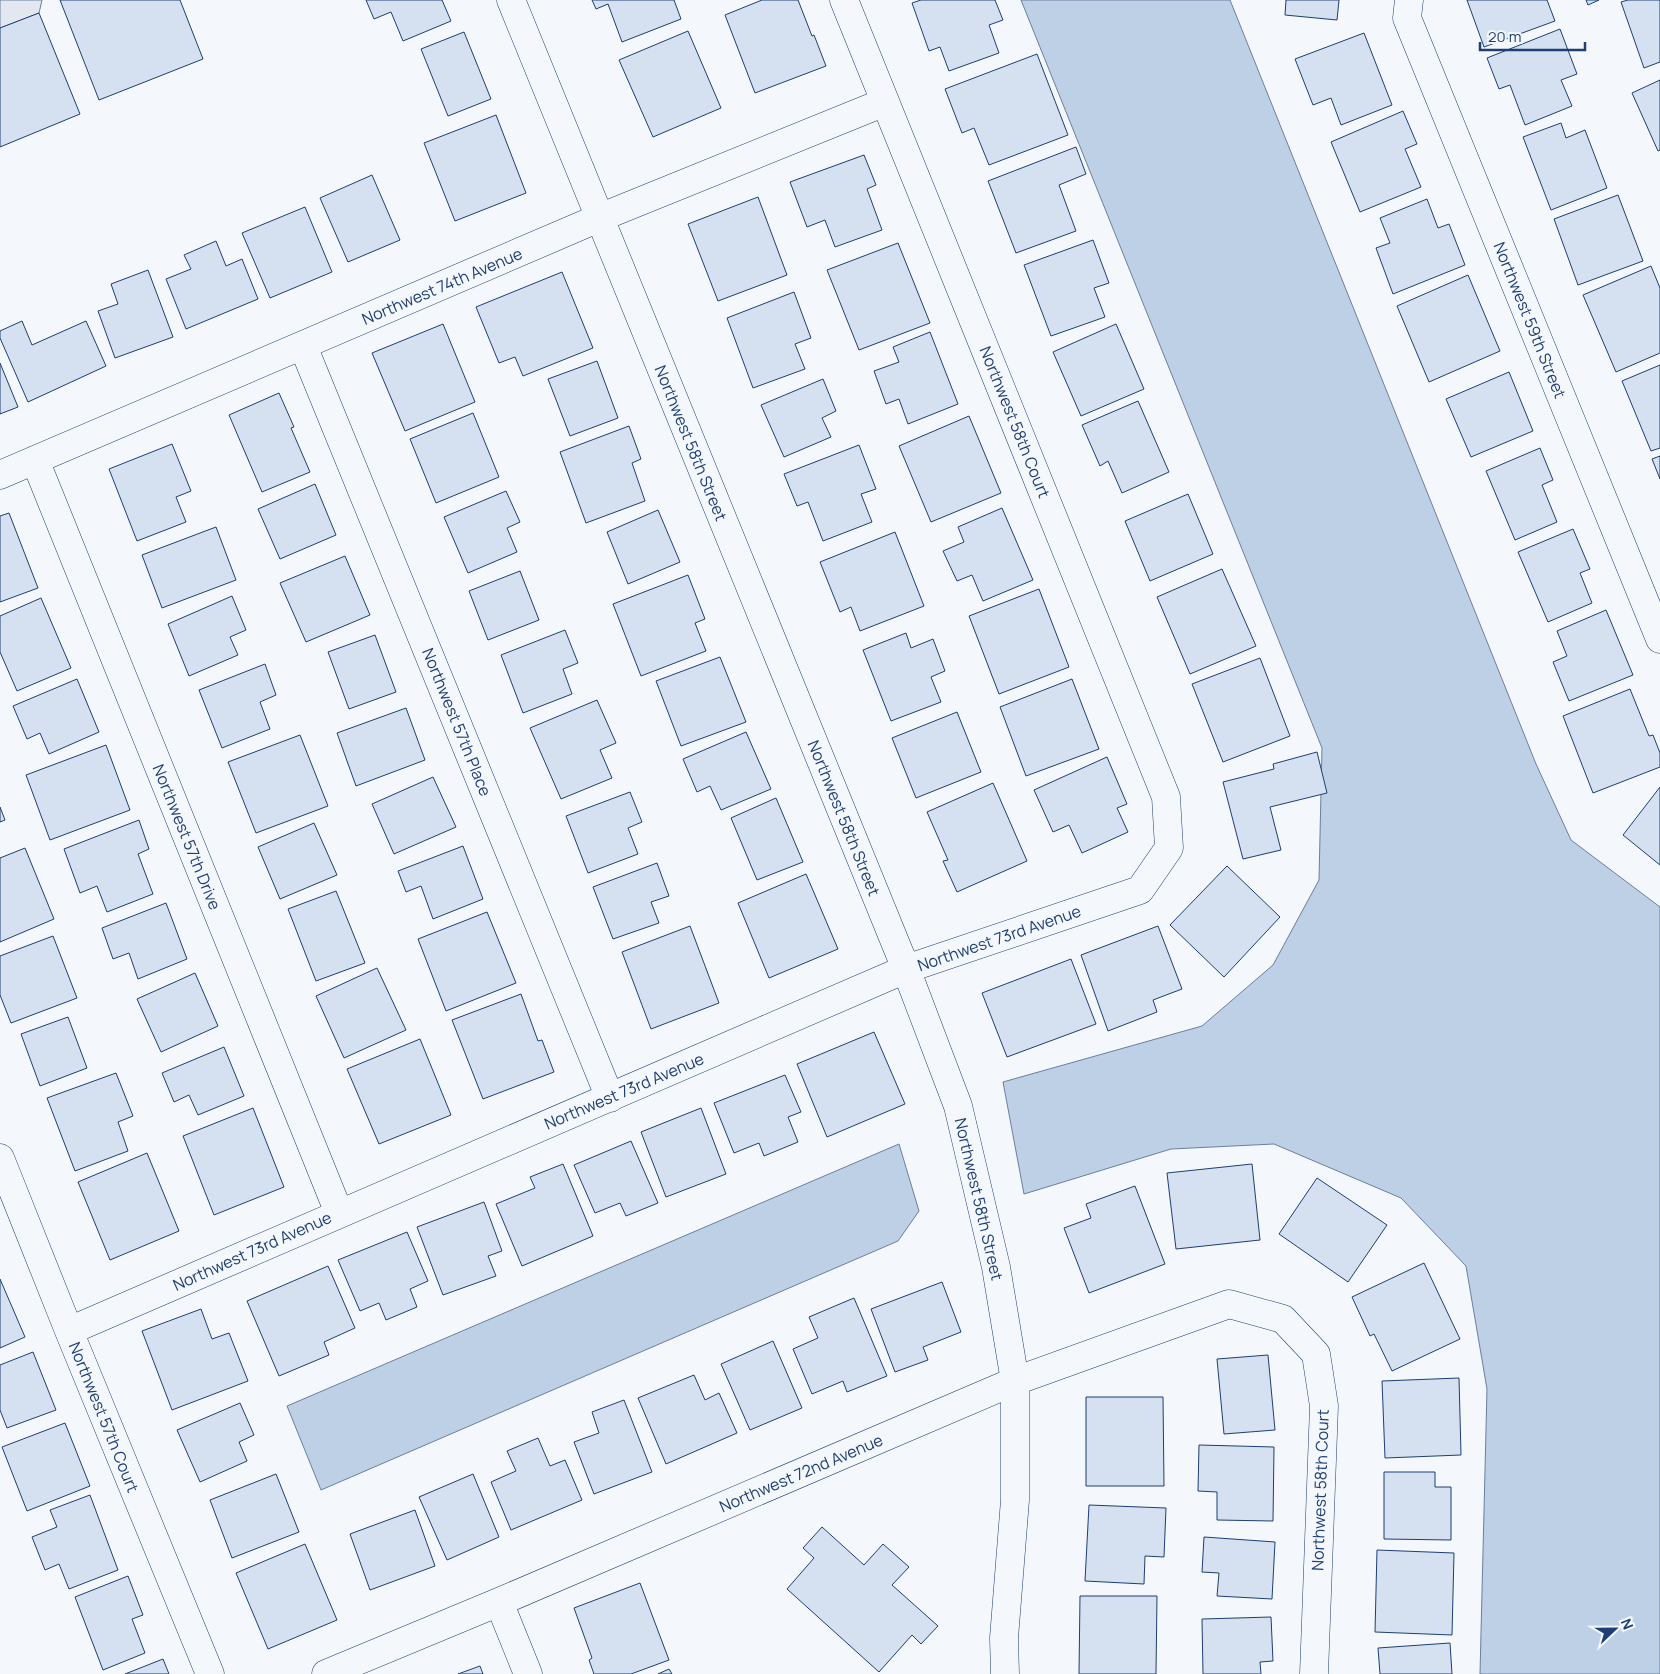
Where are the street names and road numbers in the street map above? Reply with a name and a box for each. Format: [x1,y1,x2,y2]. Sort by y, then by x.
street label: Northwest 59th Street [1489,239,1571,401]
street label: Northwest 74th Avenue [358,242,526,330]
street label: Northwest 58th Court [975,343,1055,501]
street label: Northwest 58th Street [650,362,732,524]
street label: Northwest 57th Place [417,645,497,799]
street label: Northwest 58th Street [803,737,885,899]
street label: Northwest 57th Drive [148,761,226,913]
street label: Northwest 73rd Avenue [914,900,1084,976]
street label: Northwest 73rd Avenue [541,1047,707,1135]
street label: Northwest 58th Street [950,1116,1008,1282]
street label: Northwest 73rd Avenue [169,1206,335,1296]
street label: Northwest 57th Court [64,1339,144,1495]
street label: Northwest 58th Court [1306,1409,1334,1571]
street label: Northwest 72nd Avenue [716,1429,886,1517]

